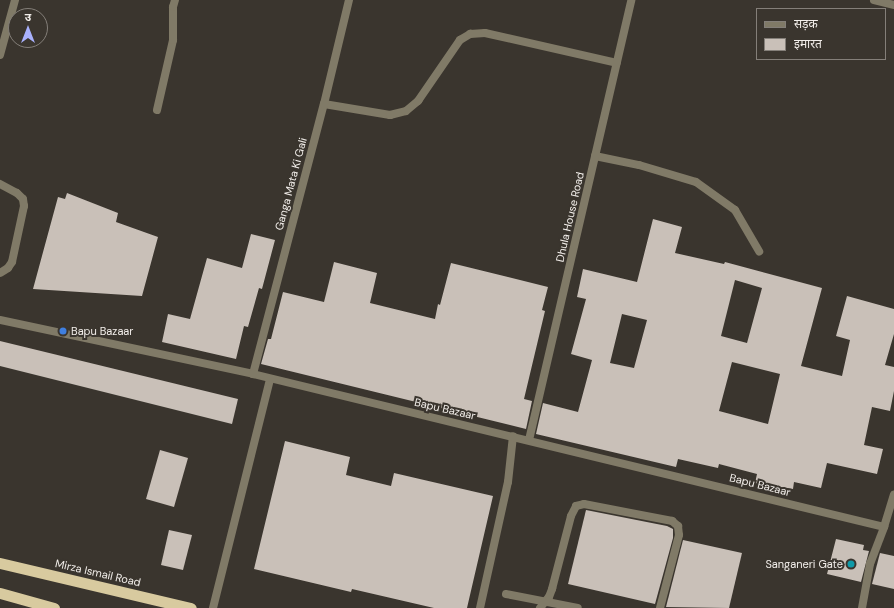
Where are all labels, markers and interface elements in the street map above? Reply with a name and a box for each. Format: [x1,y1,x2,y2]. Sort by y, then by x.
north arrow [8,8,48,48]
legend [756,8,886,60]
text: उ [25,10,31,24]
text: सड़क [794,16,818,32]
text: इमारत [794,36,822,52]
street label: Ganga Mata Ki Gali [272,136,310,232]
street label: Dhula House Road [553,171,587,263]
place label: Bapu Bazaar [71,324,133,338]
marker: Bapu Bazaar [58,326,68,336]
street label: Bapu Bazaar [413,396,477,422]
street label: Bapu Bazaar [728,471,792,499]
street label: Mirza Ismail Road [54,557,142,589]
place label: Sanganeri Gate [765,557,843,571]
marker: Sanganeri Gate [846,559,856,569]

